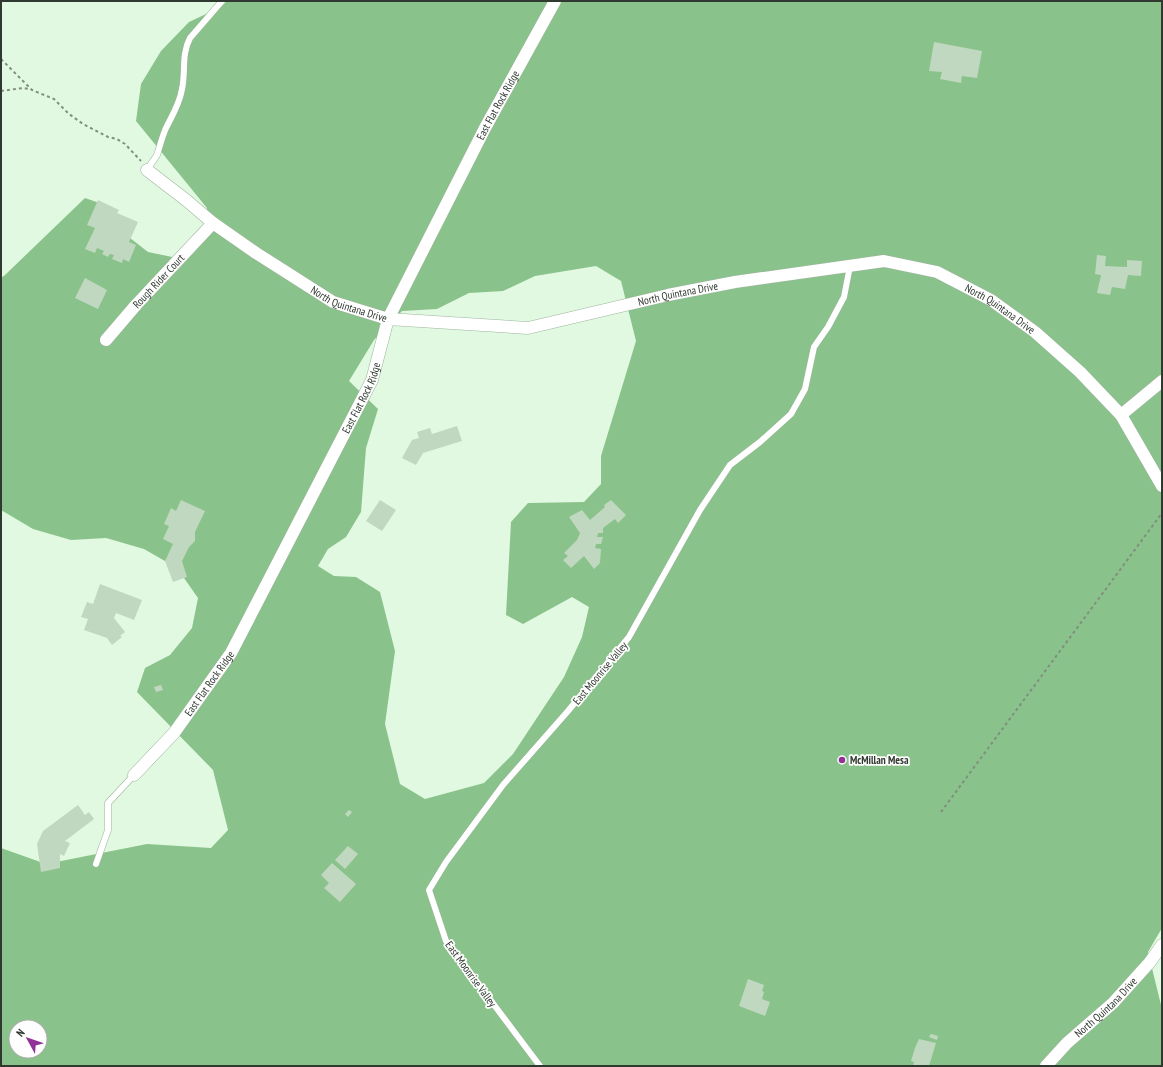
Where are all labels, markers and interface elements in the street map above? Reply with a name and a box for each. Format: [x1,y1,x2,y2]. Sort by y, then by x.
street label: East Flat Rock Ridge [473,68,523,142]
street label: Rough Rider Court [130,251,187,311]
street label: North Quintana Drive [637,278,719,309]
street label: North Quintana Drive [963,281,1038,337]
street label: North Quintana Drive [308,283,389,325]
street label: East Flat Rock Ridge [339,360,383,436]
street label: East Moonrise Valley [570,638,631,707]
street label: East Flat Rock Ridge [181,648,238,719]
place label: McMillan Mesa [850,753,909,767]
marker: McMillan Mesa [837,755,847,765]
street label: East Moonrise Valley [442,938,500,1010]
street label: North Quintana Drive [1072,974,1140,1040]
north arrow [8,1019,48,1059]
text: N [13,1026,28,1039]

